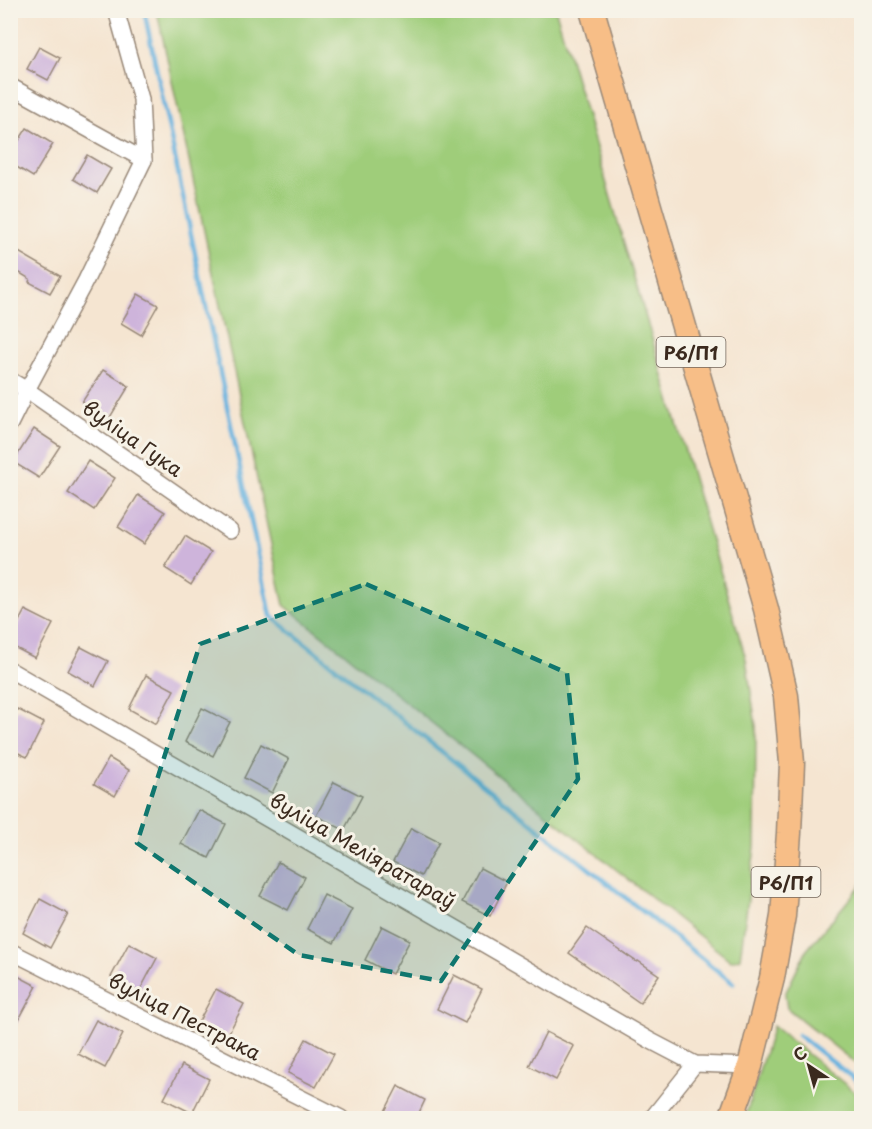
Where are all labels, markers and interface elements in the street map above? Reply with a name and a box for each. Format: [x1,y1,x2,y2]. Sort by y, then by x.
road number: Р6/П1 [656,337,726,367]
street label: вуліца Гука [77,392,190,484]
street label: вуліца Меліяратараў [265,784,461,916]
road number: Р6/П1 [752,867,820,897]
street label: вуліца Пестрака [104,965,267,1068]
north arrow [779,1036,839,1096]
text: С [788,1040,812,1066]

